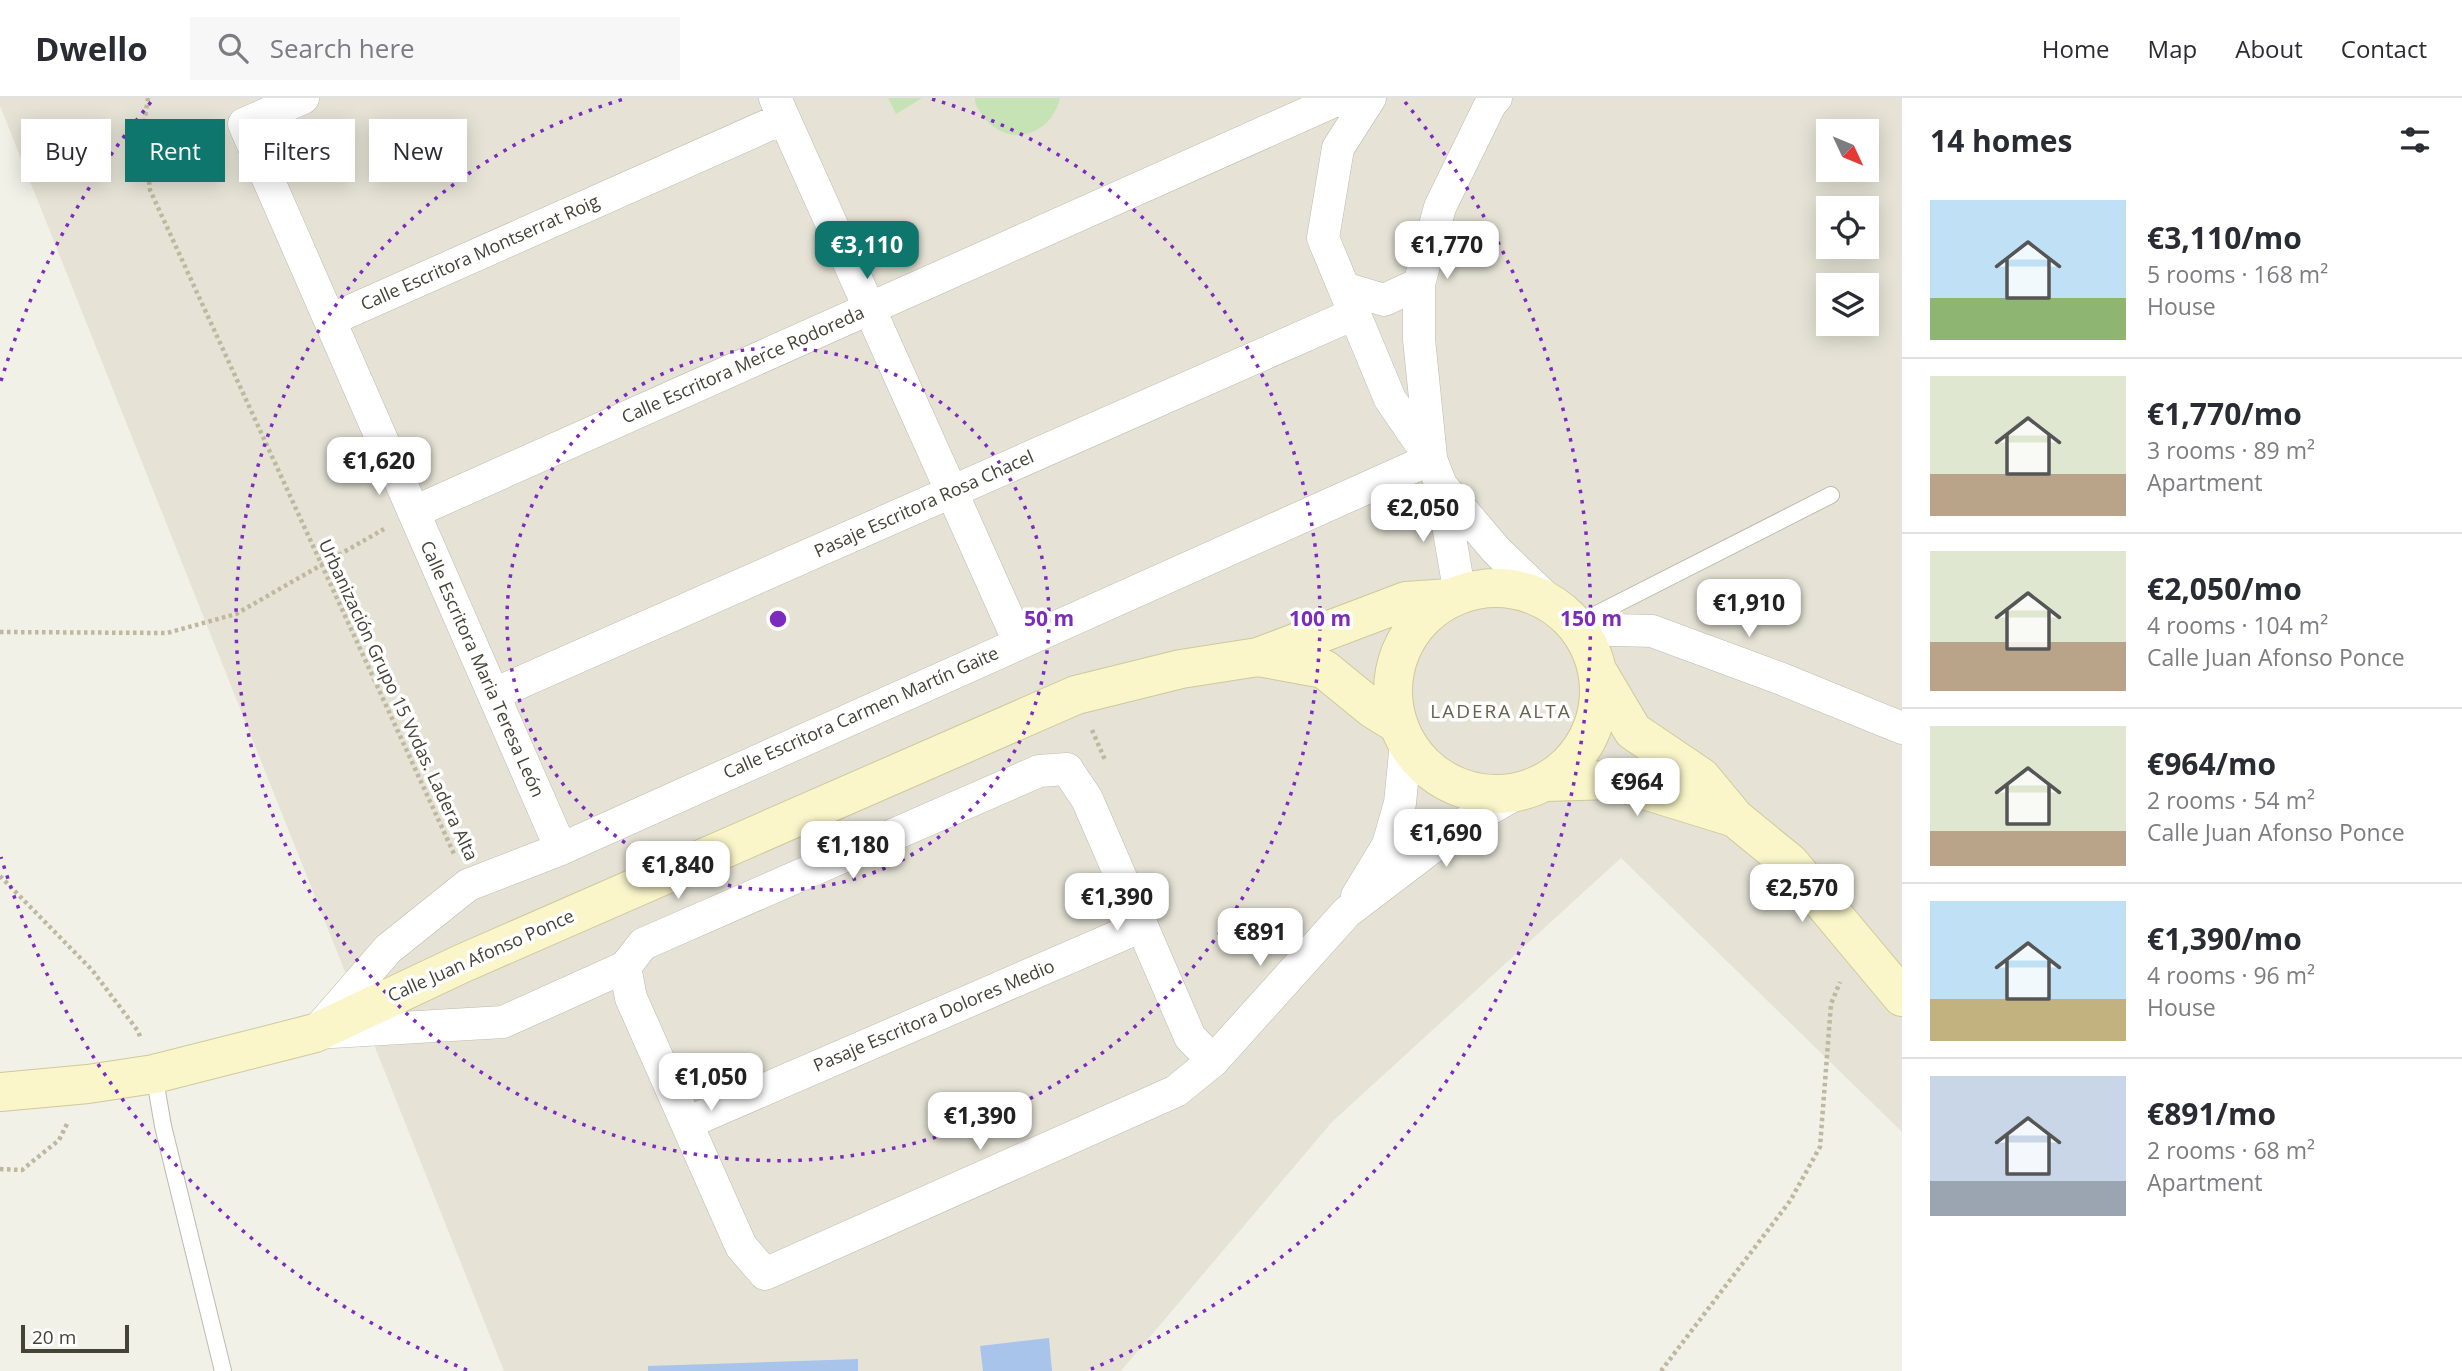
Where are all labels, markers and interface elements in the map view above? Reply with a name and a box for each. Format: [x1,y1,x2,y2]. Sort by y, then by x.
search box [190,17,680,80]
text: Dwello [35,26,148,71]
icon: search [214,29,252,67]
text: Search here [270,30,415,66]
text: Home [2042,32,2110,65]
text: Map [2148,32,2197,65]
text: About [2235,32,2303,65]
text: Contact [2341,32,2427,65]
chip: Buy [21,119,111,182]
chip: Rent [125,119,225,182]
chip: Filters [239,119,355,182]
chip: New [369,119,467,182]
north arrow [1816,119,1880,182]
map controls [1816,119,1879,336]
text: 14 homes [1930,120,2073,161]
icon: filters [2396,121,2434,159]
street label: Calle Escritora Montserrat Roig [356,188,603,316]
button: locate [1816,196,1879,259]
text: €3,110/mo [2147,217,2302,258]
pin: €3,110 [810,222,924,281]
pin: €1,770 [1390,222,1504,281]
text: €3,110 [831,228,903,260]
text: €1,770 [1411,228,1483,260]
icon: home [1986,228,2070,312]
text: 5 rooms · 168 m² [2147,258,2328,290]
button: layers [1816,273,1879,336]
text: House [2147,290,2216,322]
street label: Calle Escritora Merce Rodoreda [618,300,868,429]
text: €1,770/mo [2147,393,2302,434]
icon: home [1986,404,2070,488]
text: 3 rooms · 89 m² [2147,434,2315,466]
pin: €1,620 [322,438,436,497]
text: €1,620 [343,444,415,476]
street label: Pasaje Escritora Rosa Chacel [810,444,1037,562]
text: Apartment [2147,466,2263,498]
pin: €2,050 [1366,484,1480,544]
text: €2,050 [1387,491,1459,523]
street label: Urbanización Grupo 15 Vvdas. Ladera Alta [314,535,484,864]
street label: Calle Escritora Maria Teresa León [415,537,551,801]
text: €2,050/mo [2147,568,2302,609]
icon: home [1986,579,2070,663]
pin: €1,910 [1692,580,1806,639]
text: €1,910 [1713,586,1785,618]
text: 50 m [1024,604,1074,632]
text: 100 m [1289,604,1351,632]
text: 150 m [1560,604,1622,632]
centre of rings [766,607,790,631]
text: 4 rooms · 104 m² [2147,609,2328,641]
street label: Calle Escritora Carmen Martín Gaite [719,640,1002,784]
text: Calle Juan Afonso Ponce [2147,641,2405,673]
district label: LADERA ALTA [1430,698,1572,724]
text: €964/mo [2147,743,2276,784]
icon: home [1986,754,2070,838]
pin: €964 [1596,758,1678,818]
text: €964 [1611,765,1663,797]
text: 2 rooms · 54 m² [2147,784,2315,816]
pin: €1,690 [1389,810,1503,869]
text: €1,690 [1410,816,1482,848]
text: Calle Juan Afonso Ponce [2147,816,2405,848]
pin: €1,180 [796,822,910,881]
text: €1,180 [817,828,889,860]
pin: €1,840 [621,842,735,901]
text: €1,840 [642,848,714,880]
pin: €2,570 [1745,864,1859,924]
text: €2,570 [1766,871,1838,903]
pin: €1,390 [1060,874,1174,933]
text: €1,390 [1081,880,1153,912]
street label: Calle Juan Afonso Ponce [384,903,578,1007]
pin: €891 [1219,908,1301,968]
text: €891 [1234,915,1286,947]
text: €1,390/mo [2147,918,2302,959]
icon: home [1986,929,2070,1013]
street label: Pasaje Escritora Dolores Medio [809,953,1058,1077]
text: 4 rooms · 96 m² [2147,959,2315,991]
text: House [2147,991,2216,1023]
pin: €1,050 [654,1054,768,1113]
text: €1,050 [675,1060,747,1092]
pin: €1,390 [923,1093,1037,1152]
text: €891/mo [2147,1093,2276,1134]
text: €1,390 [944,1099,1016,1131]
icon: home [1986,1104,2070,1188]
text: 2 rooms · 68 m² [2147,1134,2315,1166]
text: Apartment [2147,1166,2263,1198]
scale bar [21,1322,130,1354]
text: 20 m [32,1324,76,1350]

